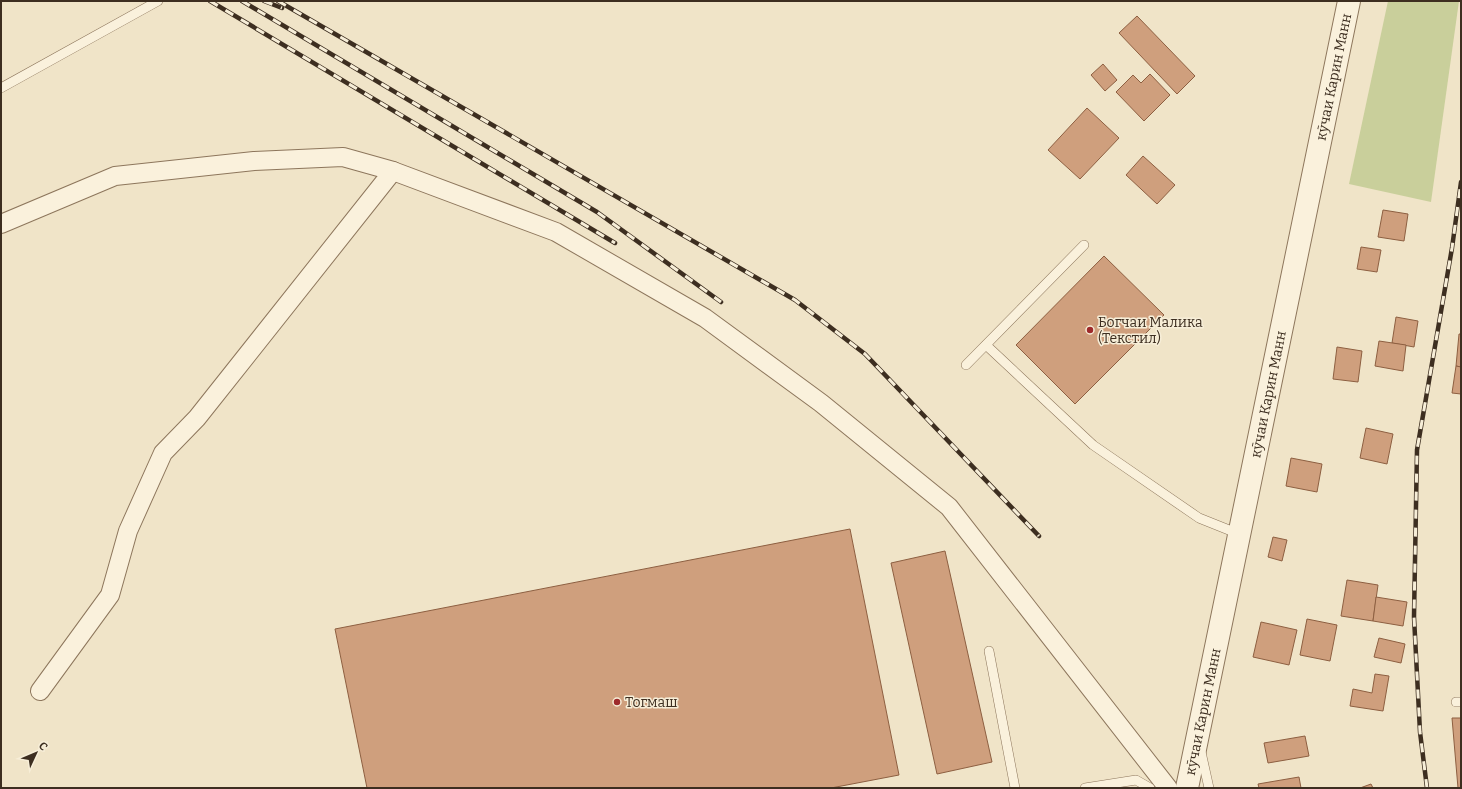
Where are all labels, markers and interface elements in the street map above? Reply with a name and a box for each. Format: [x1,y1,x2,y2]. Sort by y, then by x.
street label: кӯчаи Карин Манн [1312,12,1355,142]
place label: Богчаи Малика (Текстил) [1098,314,1203,347]
marker: Богчаи Малика (Текстил) [1085,325,1095,335]
street label: кӯчаи Карин Манн [1247,329,1289,459]
street label: кӯчаи Карин Манн [1181,647,1224,777]
place label: Тогмаш [625,694,678,711]
marker: Тогмаш [612,697,622,707]
north arrow [16,733,56,773]
text: С [36,739,50,753]

